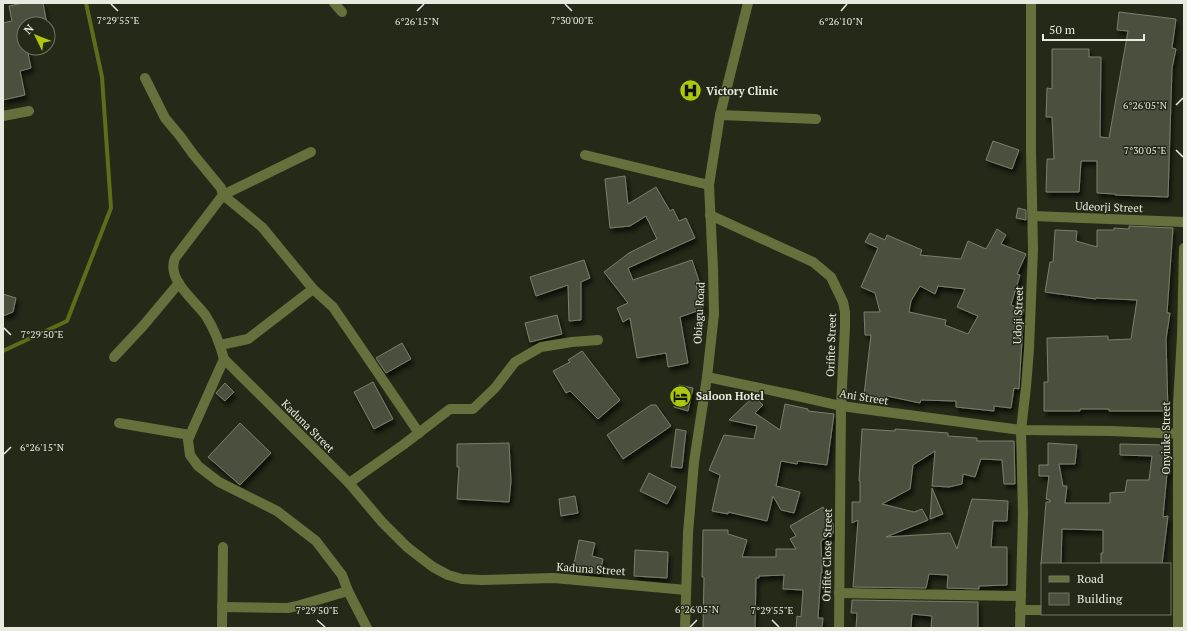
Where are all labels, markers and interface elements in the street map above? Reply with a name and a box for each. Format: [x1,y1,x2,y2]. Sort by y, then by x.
text: 7°29'55"E [97,14,140,27]
text: 7°30'00"E [551,14,594,27]
text: 6°26'15"N [395,15,440,28]
text: 6°26'10"N [819,15,864,28]
north arrow [16,16,56,56]
scale bar [1043,16,1144,42]
text: N [21,21,37,37]
text: 50 m [1049,22,1076,37]
hospital icon: Victory Clinic [677,78,703,104]
place label: Victory Clinic [706,84,779,98]
text: 6°26'05"N [1123,99,1168,112]
text: 7°30'05"E [1124,144,1167,157]
street label: Udeorji Street [1075,199,1143,215]
street label: Obiagu Road [690,282,708,344]
street label: Udoji Street [1010,286,1026,344]
street label: Orifite Street [823,313,839,377]
text: 7°29'50"E [21,328,64,341]
hotel icon: Saloon Hotel [668,383,694,409]
street label: Ani Street [839,386,889,408]
place label: Saloon Hotel [696,389,764,403]
street label: Kaduna Street [279,397,337,455]
street label: Onyiuke Street [1159,402,1173,474]
text: 6°26'15"N [20,441,65,454]
street label: Orifite Close Street [819,508,835,602]
street label: Kaduna Street [556,560,626,578]
legend [1041,563,1171,615]
text: Road [1077,571,1104,586]
text: Building [1077,591,1123,606]
text: 6°26'05"N [675,603,720,616]
text: 7°29'50"E [296,604,339,617]
text: 7°29'55"E [751,604,794,617]

